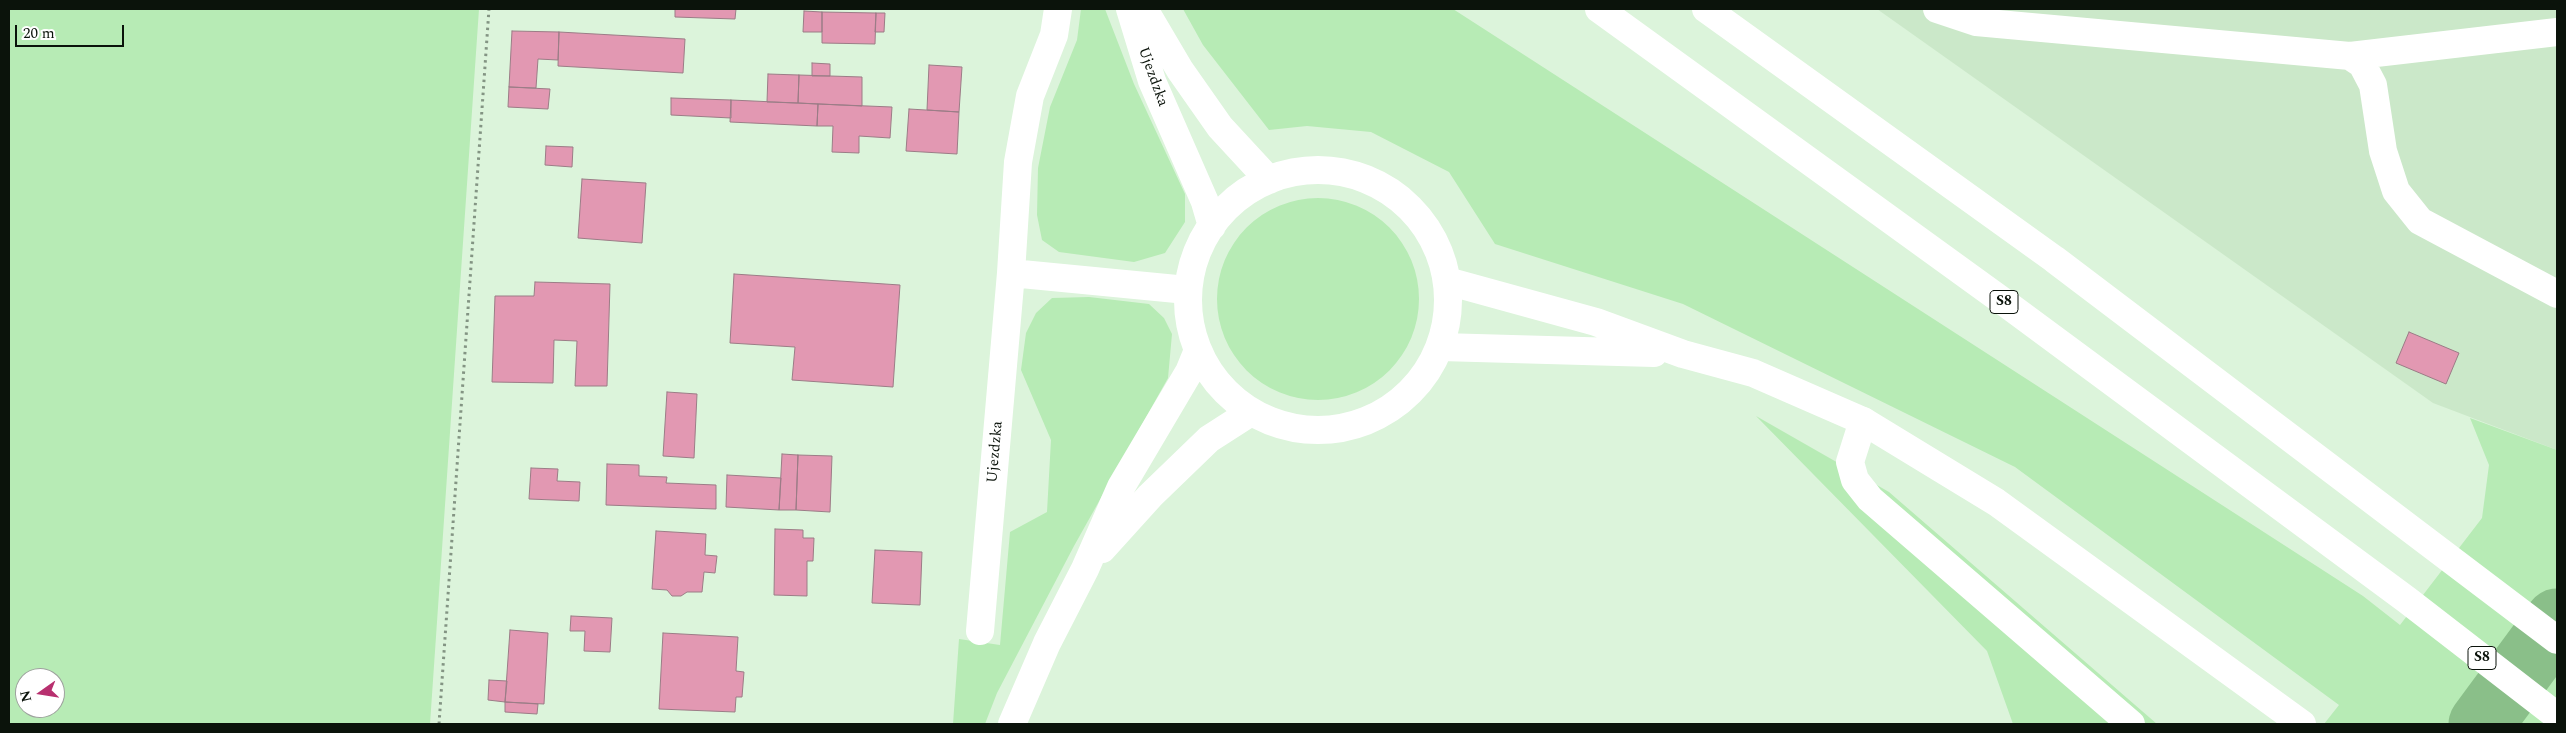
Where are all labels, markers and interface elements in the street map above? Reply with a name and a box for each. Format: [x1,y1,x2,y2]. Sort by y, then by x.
scale bar [18,15,126,47]
text: 20 m [23,22,55,45]
street label: Ujezdzka [1133,45,1171,109]
road number: S8 [1990,290,2018,314]
street label: Ujezdzka [984,420,1008,484]
road number: S8 [2468,646,2496,670]
north arrow [15,668,65,718]
text: N [14,688,37,704]

